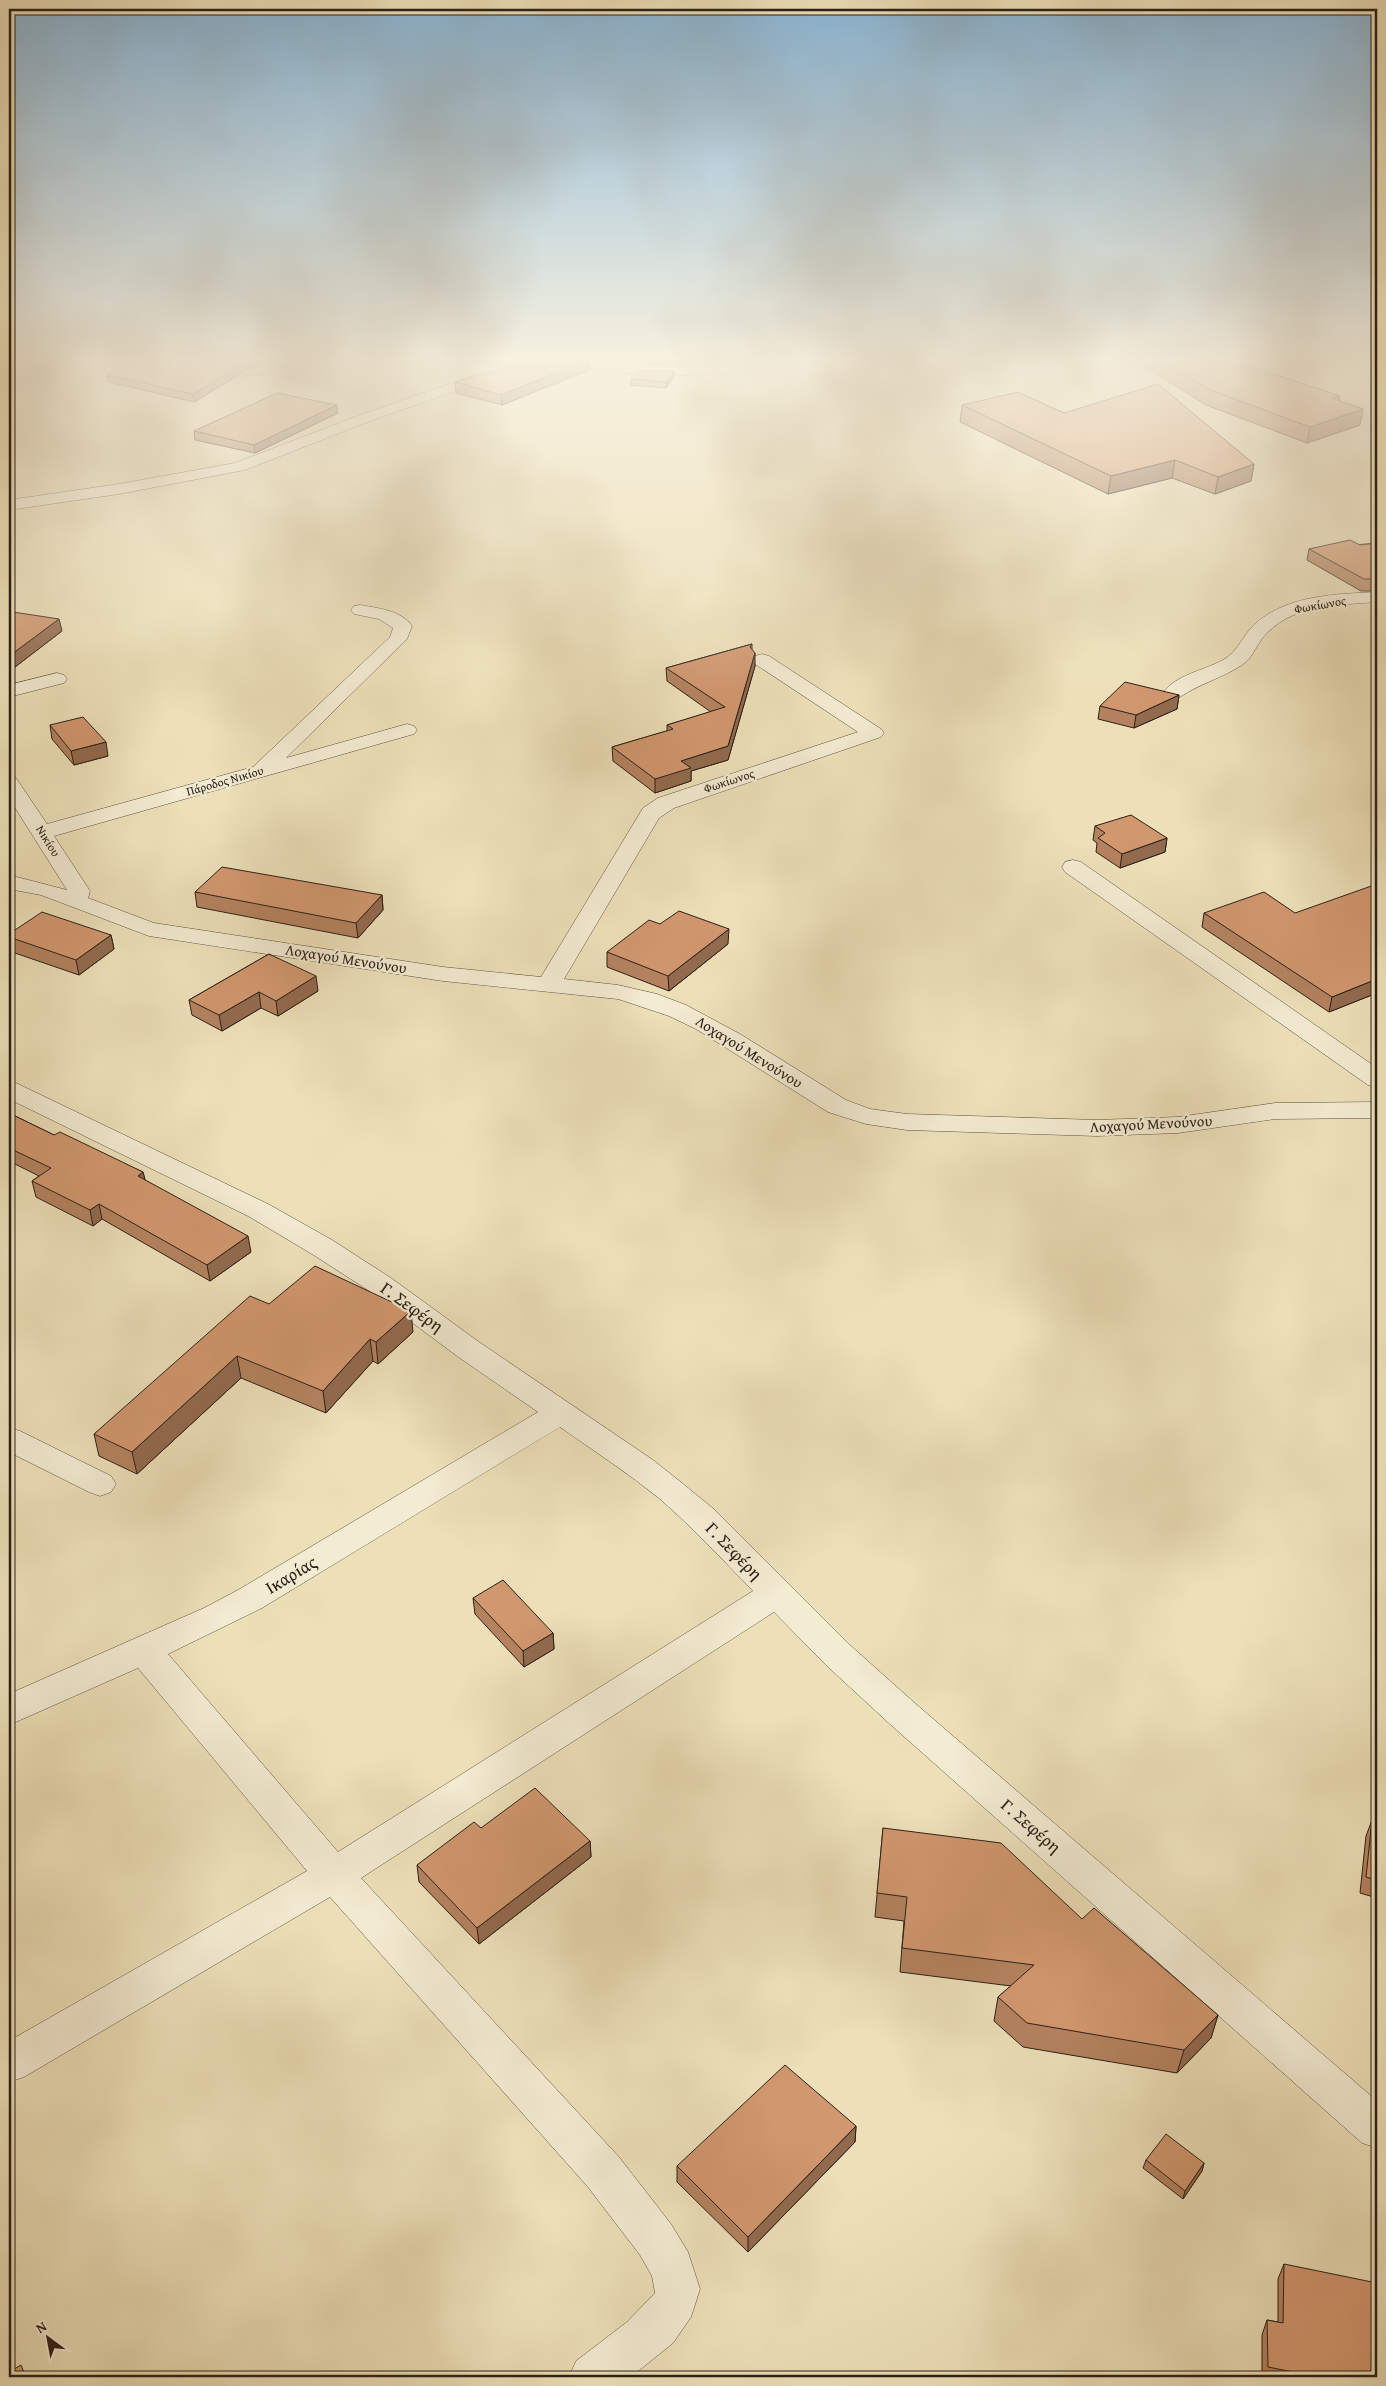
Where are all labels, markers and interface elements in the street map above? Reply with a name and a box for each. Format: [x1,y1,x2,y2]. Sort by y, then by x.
street label: Φωκίωνος [1293,592,1347,617]
street label: Πάροδος Νικίου [184,761,265,800]
street label: Φωκίωνος [701,764,756,797]
street label: Νικίου [32,822,65,860]
street label: Λοχαγού Μενούνου [284,939,408,978]
street label: Λοχαγού Μενούνου [692,1010,807,1093]
street label: Λοχαγού Μενούνου [1089,1110,1213,1137]
street label: Γ. Σεφέρη [375,1274,449,1339]
street label: Γ. Σεφέρη [700,1515,769,1586]
street label: Ικαρίας [260,1548,322,1601]
street label: Γ. Σεφέρη [995,1792,1067,1859]
north arrow [22,2314,72,2364]
text: N [32,2316,51,2338]

